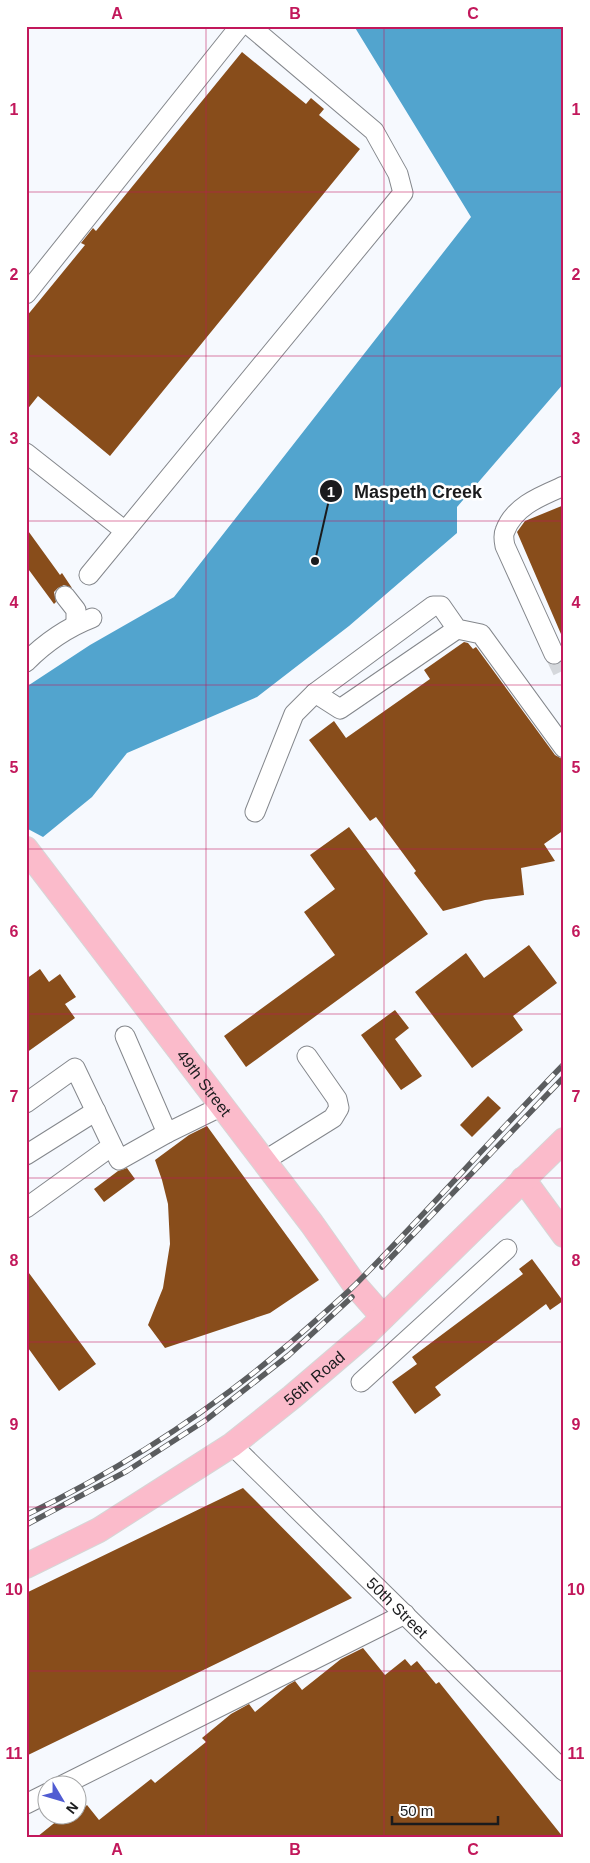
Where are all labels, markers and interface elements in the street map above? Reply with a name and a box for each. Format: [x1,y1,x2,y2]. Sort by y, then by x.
text: A [111,5,123,22]
text: B [289,5,301,22]
text: C [467,5,479,22]
text: 1 [10,101,19,118]
text: 1 [572,101,581,118]
text: 2 [10,266,19,283]
text: 2 [572,266,581,283]
text: 3 [10,430,19,447]
text: 3 [572,430,581,447]
callout: Maspeth Creek [319,475,492,508]
text: Maspeth Creek [354,482,483,502]
text: 1 [327,483,335,500]
text: 4 [10,594,19,611]
text: 4 [572,594,581,611]
text: 5 [10,759,19,776]
text: 5 [572,759,581,776]
text: 6 [10,923,19,940]
text: 6 [572,923,581,940]
street label: 49th Street [173,1047,235,1120]
text: 7 [10,1088,19,1105]
text: 7 [572,1088,581,1105]
text: 8 [10,1252,19,1269]
text: 8 [572,1252,581,1269]
street label: 56th Road [281,1348,348,1409]
text: 9 [10,1416,19,1433]
text: 9 [572,1416,581,1433]
street label: 50th Street [363,1574,431,1642]
text: 10 [5,1581,23,1598]
text: 10 [567,1581,585,1598]
text: 11 [6,1745,23,1762]
text: 11 [568,1745,585,1762]
north arrow [38,1776,88,1826]
scale bar [392,1793,499,1825]
text: N [63,1799,82,1817]
text: 50 m [400,1802,433,1819]
text: A [111,1841,123,1858]
text: B [289,1841,301,1858]
text: C [467,1841,479,1858]

